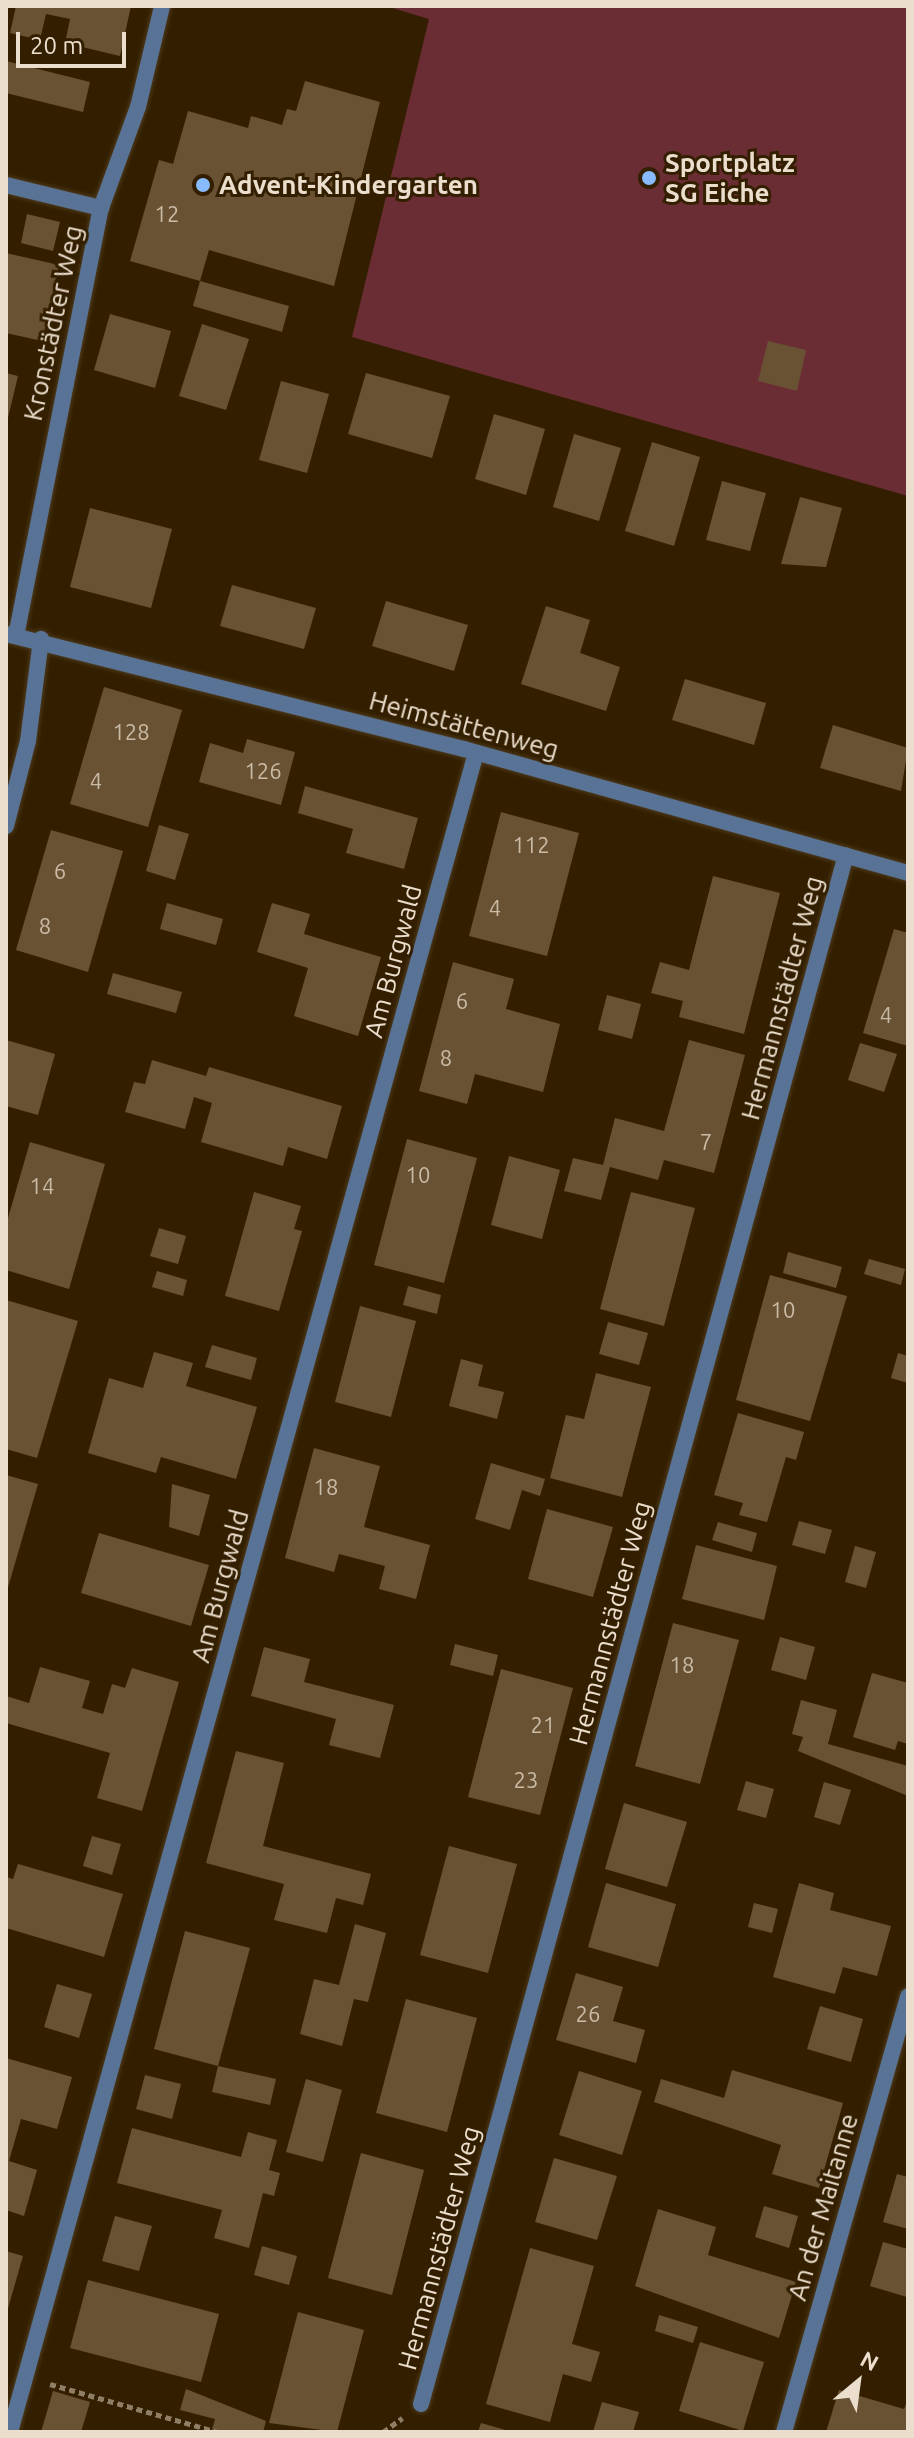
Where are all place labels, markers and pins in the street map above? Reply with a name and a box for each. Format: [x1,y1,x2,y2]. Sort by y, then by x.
place label: Sportplatz SG Eiche [665,147,795,208]
place label: Advent-Kindergarten [219,169,478,201]
marker: Sportplatz SG Eiche [640,169,658,187]
marker: Advent-Kindergarten [194,176,212,194]

